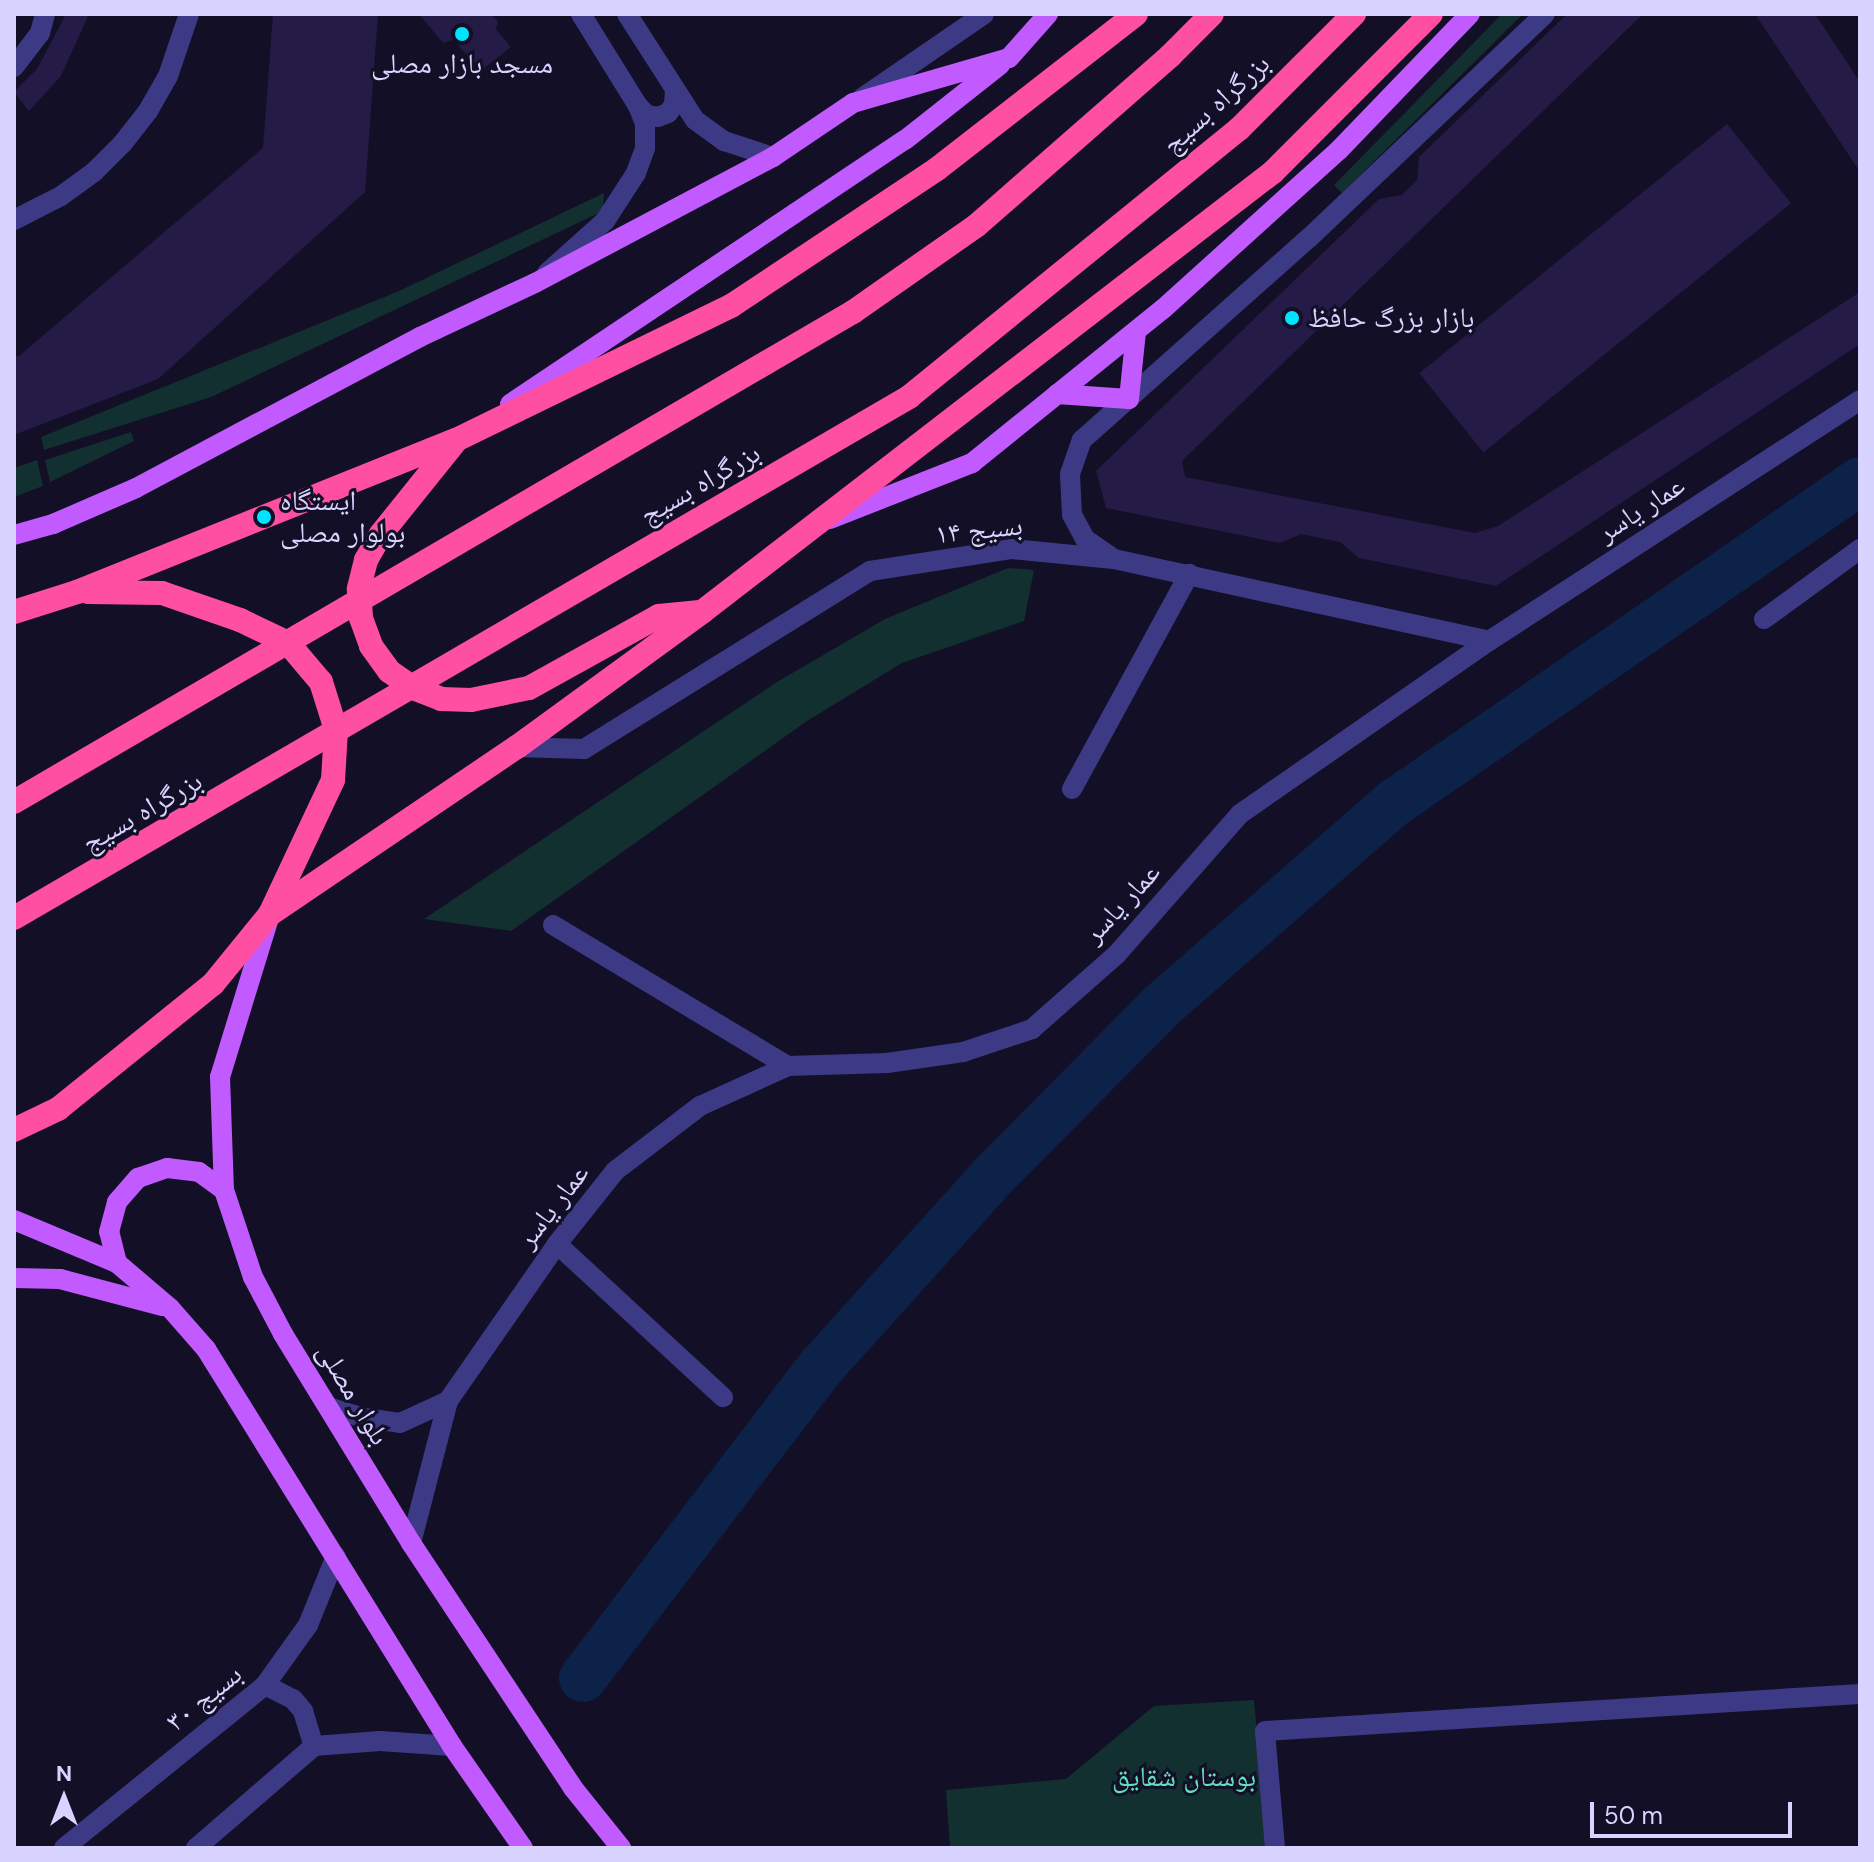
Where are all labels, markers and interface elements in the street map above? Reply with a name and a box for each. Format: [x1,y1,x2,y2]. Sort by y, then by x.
marker: مسجد بازار مصلی [453,25,471,43]
place label: مسجد بازار مصلی [371,47,553,81]
street label: بزرگراه بسیج [1155,47,1277,161]
place label: بازار بزرگ حافظ [1308,301,1474,335]
marker: بازار بزرگ حافظ [1283,309,1301,327]
street label: بزرگراه بسیج [634,436,766,532]
street label: عمار یاسر [1591,468,1691,550]
place label: ایستگاه بولوار مصلی [280,484,405,550]
marker: ایستگاه بولوار مصلی [255,508,273,526]
street label: بسیج ۱۴ [934,509,1024,551]
street label: بزرگراه بسیج [76,764,208,860]
street label: عمار یاسر [1076,856,1168,950]
street label: عمار یاسر [510,1157,596,1255]
street label: بلوار مصلی [309,1337,397,1451]
street label: بسیج ۳۰ [159,1657,249,1739]
north arrow [24,1758,104,1838]
text: N [56,1759,72,1788]
park label: بوستان شقایق [1112,1760,1256,1794]
scale bar [1594,1786,1796,1836]
text: 50 m [1604,1800,1663,1831]

